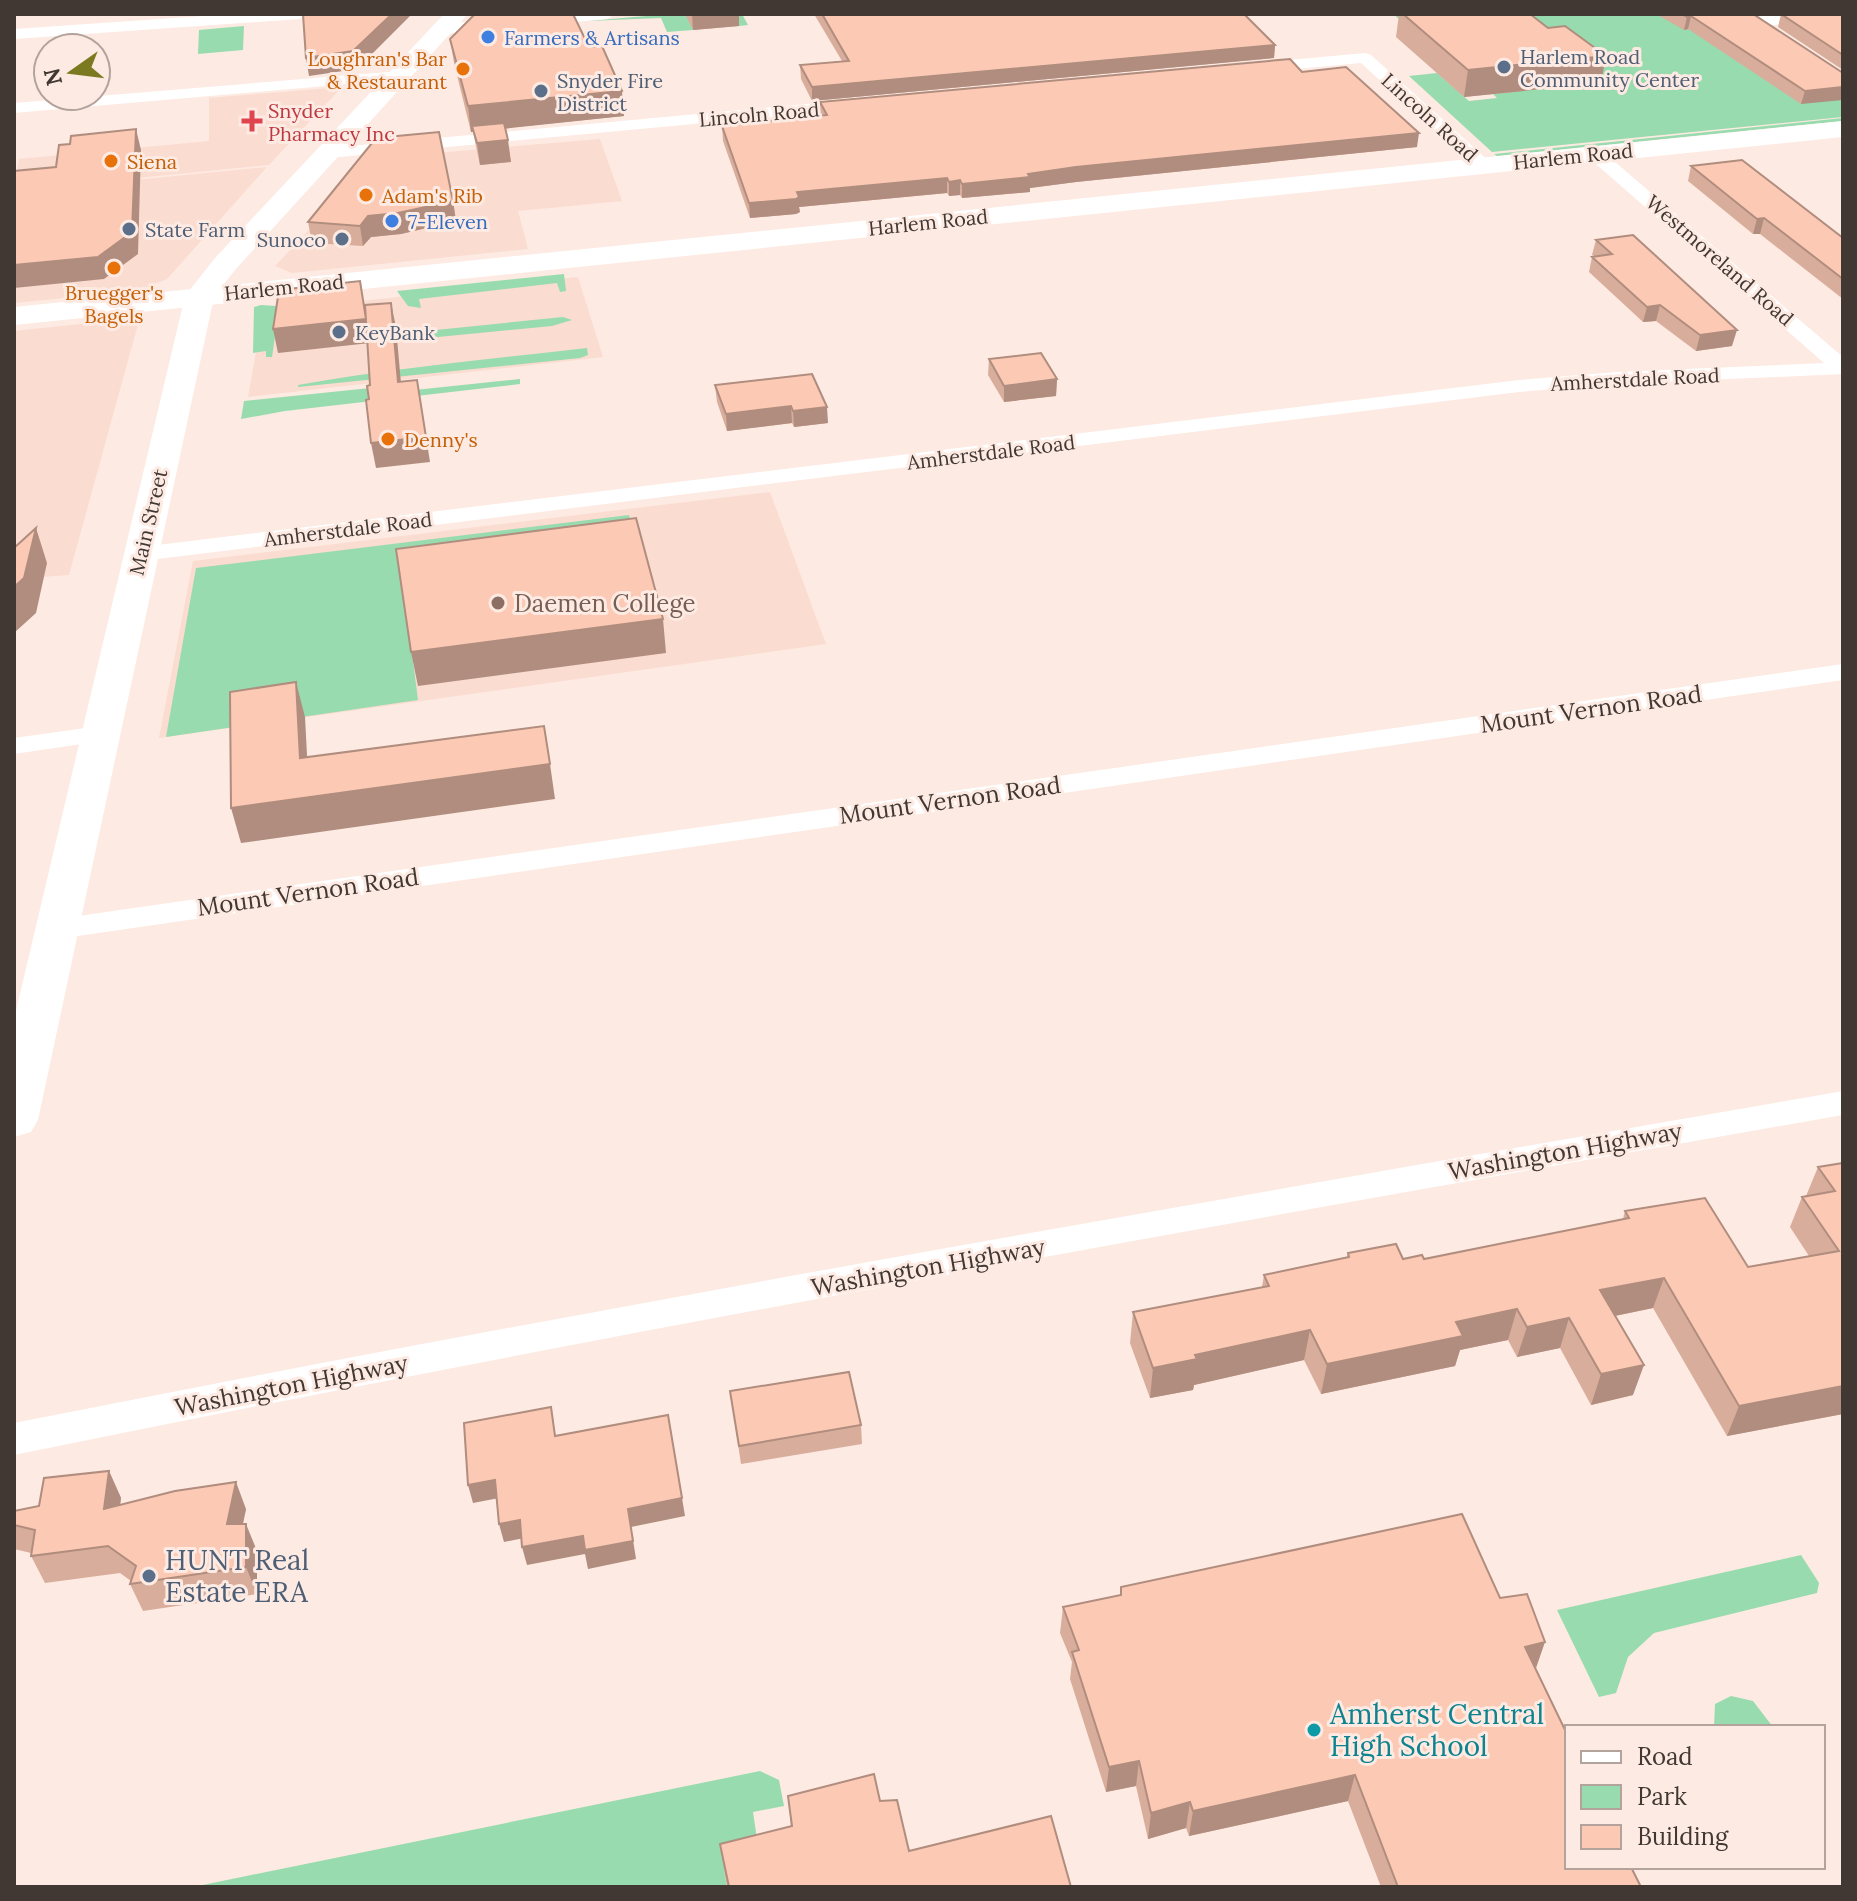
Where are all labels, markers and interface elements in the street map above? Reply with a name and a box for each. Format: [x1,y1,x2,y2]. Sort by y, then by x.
place label: Farmers & Artisans [504,25,680,50]
marker: Farmers & Artisans [479,28,497,46]
north arrow [32,32,112,112]
place label: Harlem Road Community Center [1520,44,1699,92]
place label: Loughran's Bar & Restaurant [307,46,447,94]
marker: Harlem Road Community Center [1495,58,1513,76]
marker: Loughran's Bar & Restaurant [454,60,472,78]
text: N [37,65,68,88]
street label: Lincoln Road [1377,67,1483,167]
place label: Snyder Fire District [557,68,663,116]
marker: Snyder Fire District [532,82,550,100]
street label: Lincoln Road [698,96,820,132]
place label: Snyder Pharmacy Inc [268,98,395,146]
marker: Snyder Pharmacy Inc [243,112,261,130]
street label: Harlem Road [1512,137,1634,175]
place label: Siena [127,149,177,174]
marker: Siena [102,152,120,170]
place label: Adam's Rib [381,183,483,208]
marker: Adam's Rib [357,186,375,204]
street label: Westmoreland Road [1641,189,1799,331]
street label: Harlem Road [867,203,989,241]
place label: 7-Eleven [408,209,488,234]
marker: 7-Eleven [383,212,401,230]
place label: State Farm [145,217,245,242]
marker: State Farm [120,220,138,238]
place label: Sunoco [257,227,326,252]
marker: Sunoco [333,230,351,248]
marker: Bruegger's Bagels [105,259,123,277]
street label: Harlem Road [223,268,345,306]
place label: Bruegger's Bagels [65,280,163,328]
place label: KeyBank [355,320,435,345]
marker: KeyBank [330,323,348,341]
street label: Amherstdale Road [1549,362,1720,396]
place label: Denny's [404,427,478,452]
street label: Amherstdale Road [905,429,1076,475]
marker: Denny's [379,430,397,448]
street label: Main Street [124,466,172,578]
street label: Amherstdale Road [262,506,433,552]
place label: Daemen College [514,588,696,619]
marker: Daemen College [489,594,507,612]
street label: Mount Vernon Road [1478,678,1704,740]
street label: Mount Vernon Road [837,769,1063,831]
street label: Mount Vernon Road [195,861,421,923]
street label: Washington Highway [1446,1115,1685,1187]
street label: Washington Highway [809,1231,1048,1303]
street label: Washington Highway [172,1347,411,1423]
place label: HUNT Real Estate ERA [165,1542,309,1610]
marker: HUNT Real Estate ERA [140,1567,158,1585]
place label: Amherst Central High School [1329,1696,1544,1764]
marker: Amherst Central High School [1305,1721,1323,1739]
legend [1565,1725,1825,1869]
text: Road [1637,1741,1693,1772]
text: Park [1637,1781,1687,1812]
text: Building [1637,1821,1729,1852]

